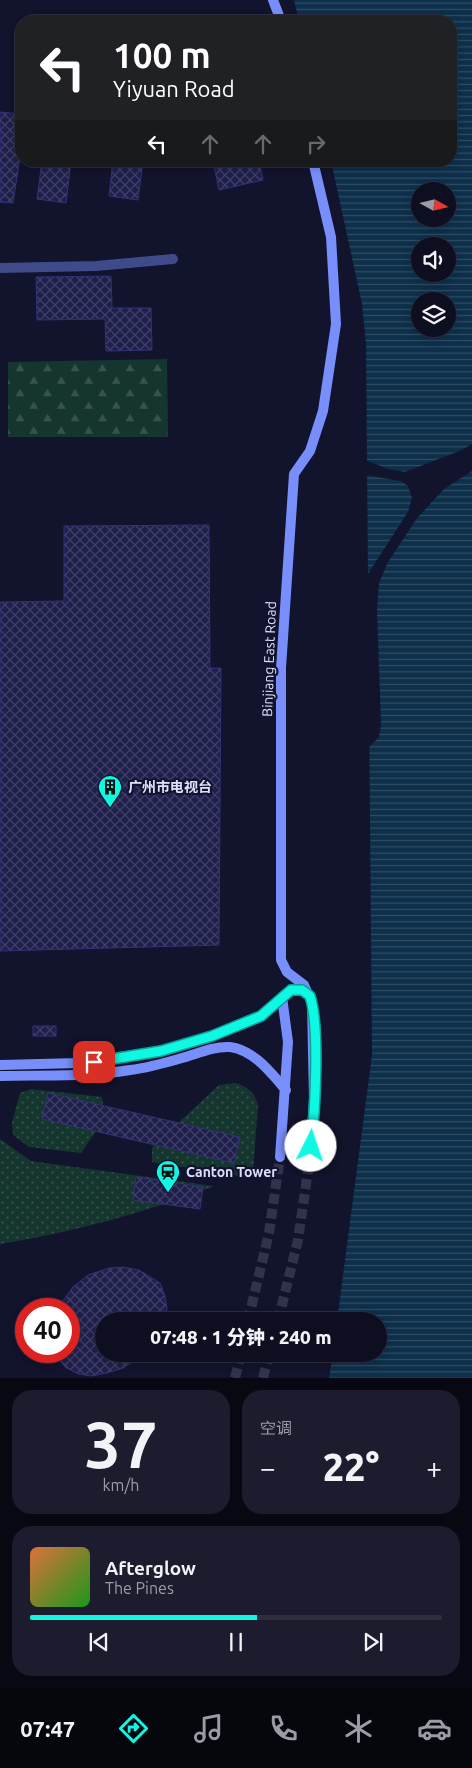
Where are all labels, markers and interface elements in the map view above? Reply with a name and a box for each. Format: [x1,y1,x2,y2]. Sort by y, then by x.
icon: left [30,35,95,100]
text: 100 m [113,35,211,75]
text: Yiyuan Road [113,76,235,101]
icon: left [143,130,171,158]
icon: ahead [196,130,224,158]
icon: ahead [249,130,277,158]
icon: right [302,130,330,158]
north arrow [411,182,456,228]
map controls [411,182,456,337]
button: sound [411,237,456,282]
button: layers [411,292,456,337]
street label: Binjiang East Road [259,601,279,717]
building icon: 广州市电视台 [97,774,123,808]
place label: 广州市电视台 [128,779,212,795]
pin [73,1041,115,1083]
icon: arrive [80,1048,108,1076]
position arrow [284,1119,336,1171]
station icon: Canton Tower [155,1159,181,1193]
place label: Canton Tower [186,1164,277,1180]
speed limit sign: 40 [15,1298,80,1363]
text: 07:48 · 1 分钟 · 240 m [150,1326,332,1348]
text: 37 [84,1407,158,1480]
text: 空调 [260,1419,292,1437]
text: 22° [323,1446,379,1488]
text: − [260,1452,276,1483]
text: + [426,1452,442,1483]
text: km/h [103,1476,139,1494]
text: Afterglow [105,1557,196,1579]
text: The Pines [105,1579,174,1597]
icon: previous [85,1628,113,1656]
icon: pause [222,1628,250,1656]
icon: next [359,1628,387,1656]
icon: directions [116,1711,151,1746]
icon: music [191,1711,226,1746]
icon: phone [266,1711,301,1746]
icon: climate [341,1711,376,1746]
icon: car [417,1711,452,1746]
text: 07:47 [20,1716,75,1741]

